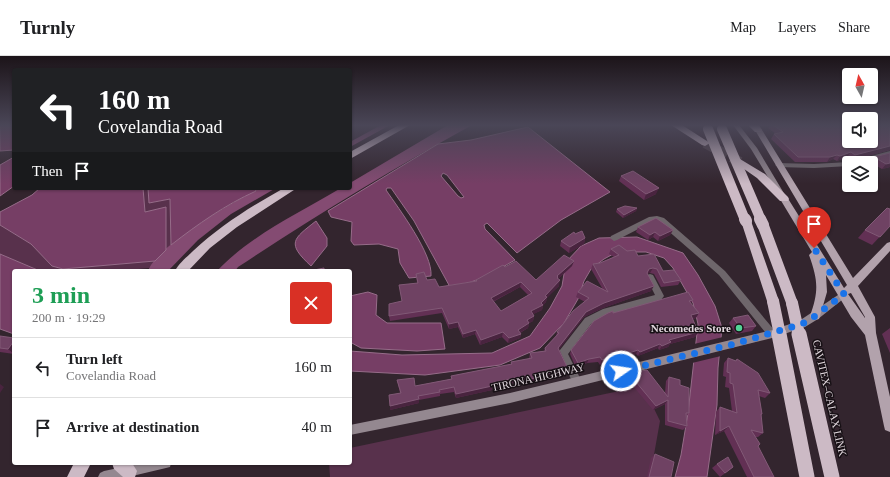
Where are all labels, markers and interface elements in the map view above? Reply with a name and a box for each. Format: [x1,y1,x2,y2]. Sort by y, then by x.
text: Turnly [20,17,75,38]
text: Map [730,20,756,35]
text: Layers [778,20,816,35]
text: Share [838,20,870,35]
north arrow [842,68,878,104]
map controls [842,68,878,192]
icon: left [32,84,84,136]
text: 160 m [98,84,170,115]
button: sound [842,112,878,148]
text: Covelandia Road [98,117,222,137]
button: layers [842,156,878,192]
icon: arrive [71,160,93,182]
text: Then [32,163,63,179]
pin [797,207,831,248]
icon: arrive [803,213,825,235]
text: 3 min [32,282,90,308]
button: close [290,282,332,324]
text: 200 m · 19:29 [32,310,105,325]
place label: Necomedes Store [651,322,731,334]
marker: Necomedes Store [734,323,744,333]
street label: CAVITEX–CALAX LINK [811,339,849,458]
position arrow [600,350,642,392]
text: Turn left [66,351,123,367]
icon: left [32,357,54,379]
text: 160 m [294,359,332,375]
street label: TIRONA HIGHWAY [490,360,586,394]
text: Covelandia Road [66,368,156,383]
icon: arrive [32,417,54,439]
text: Arrive at destination [66,419,199,435]
text: 40 m [302,419,332,435]

